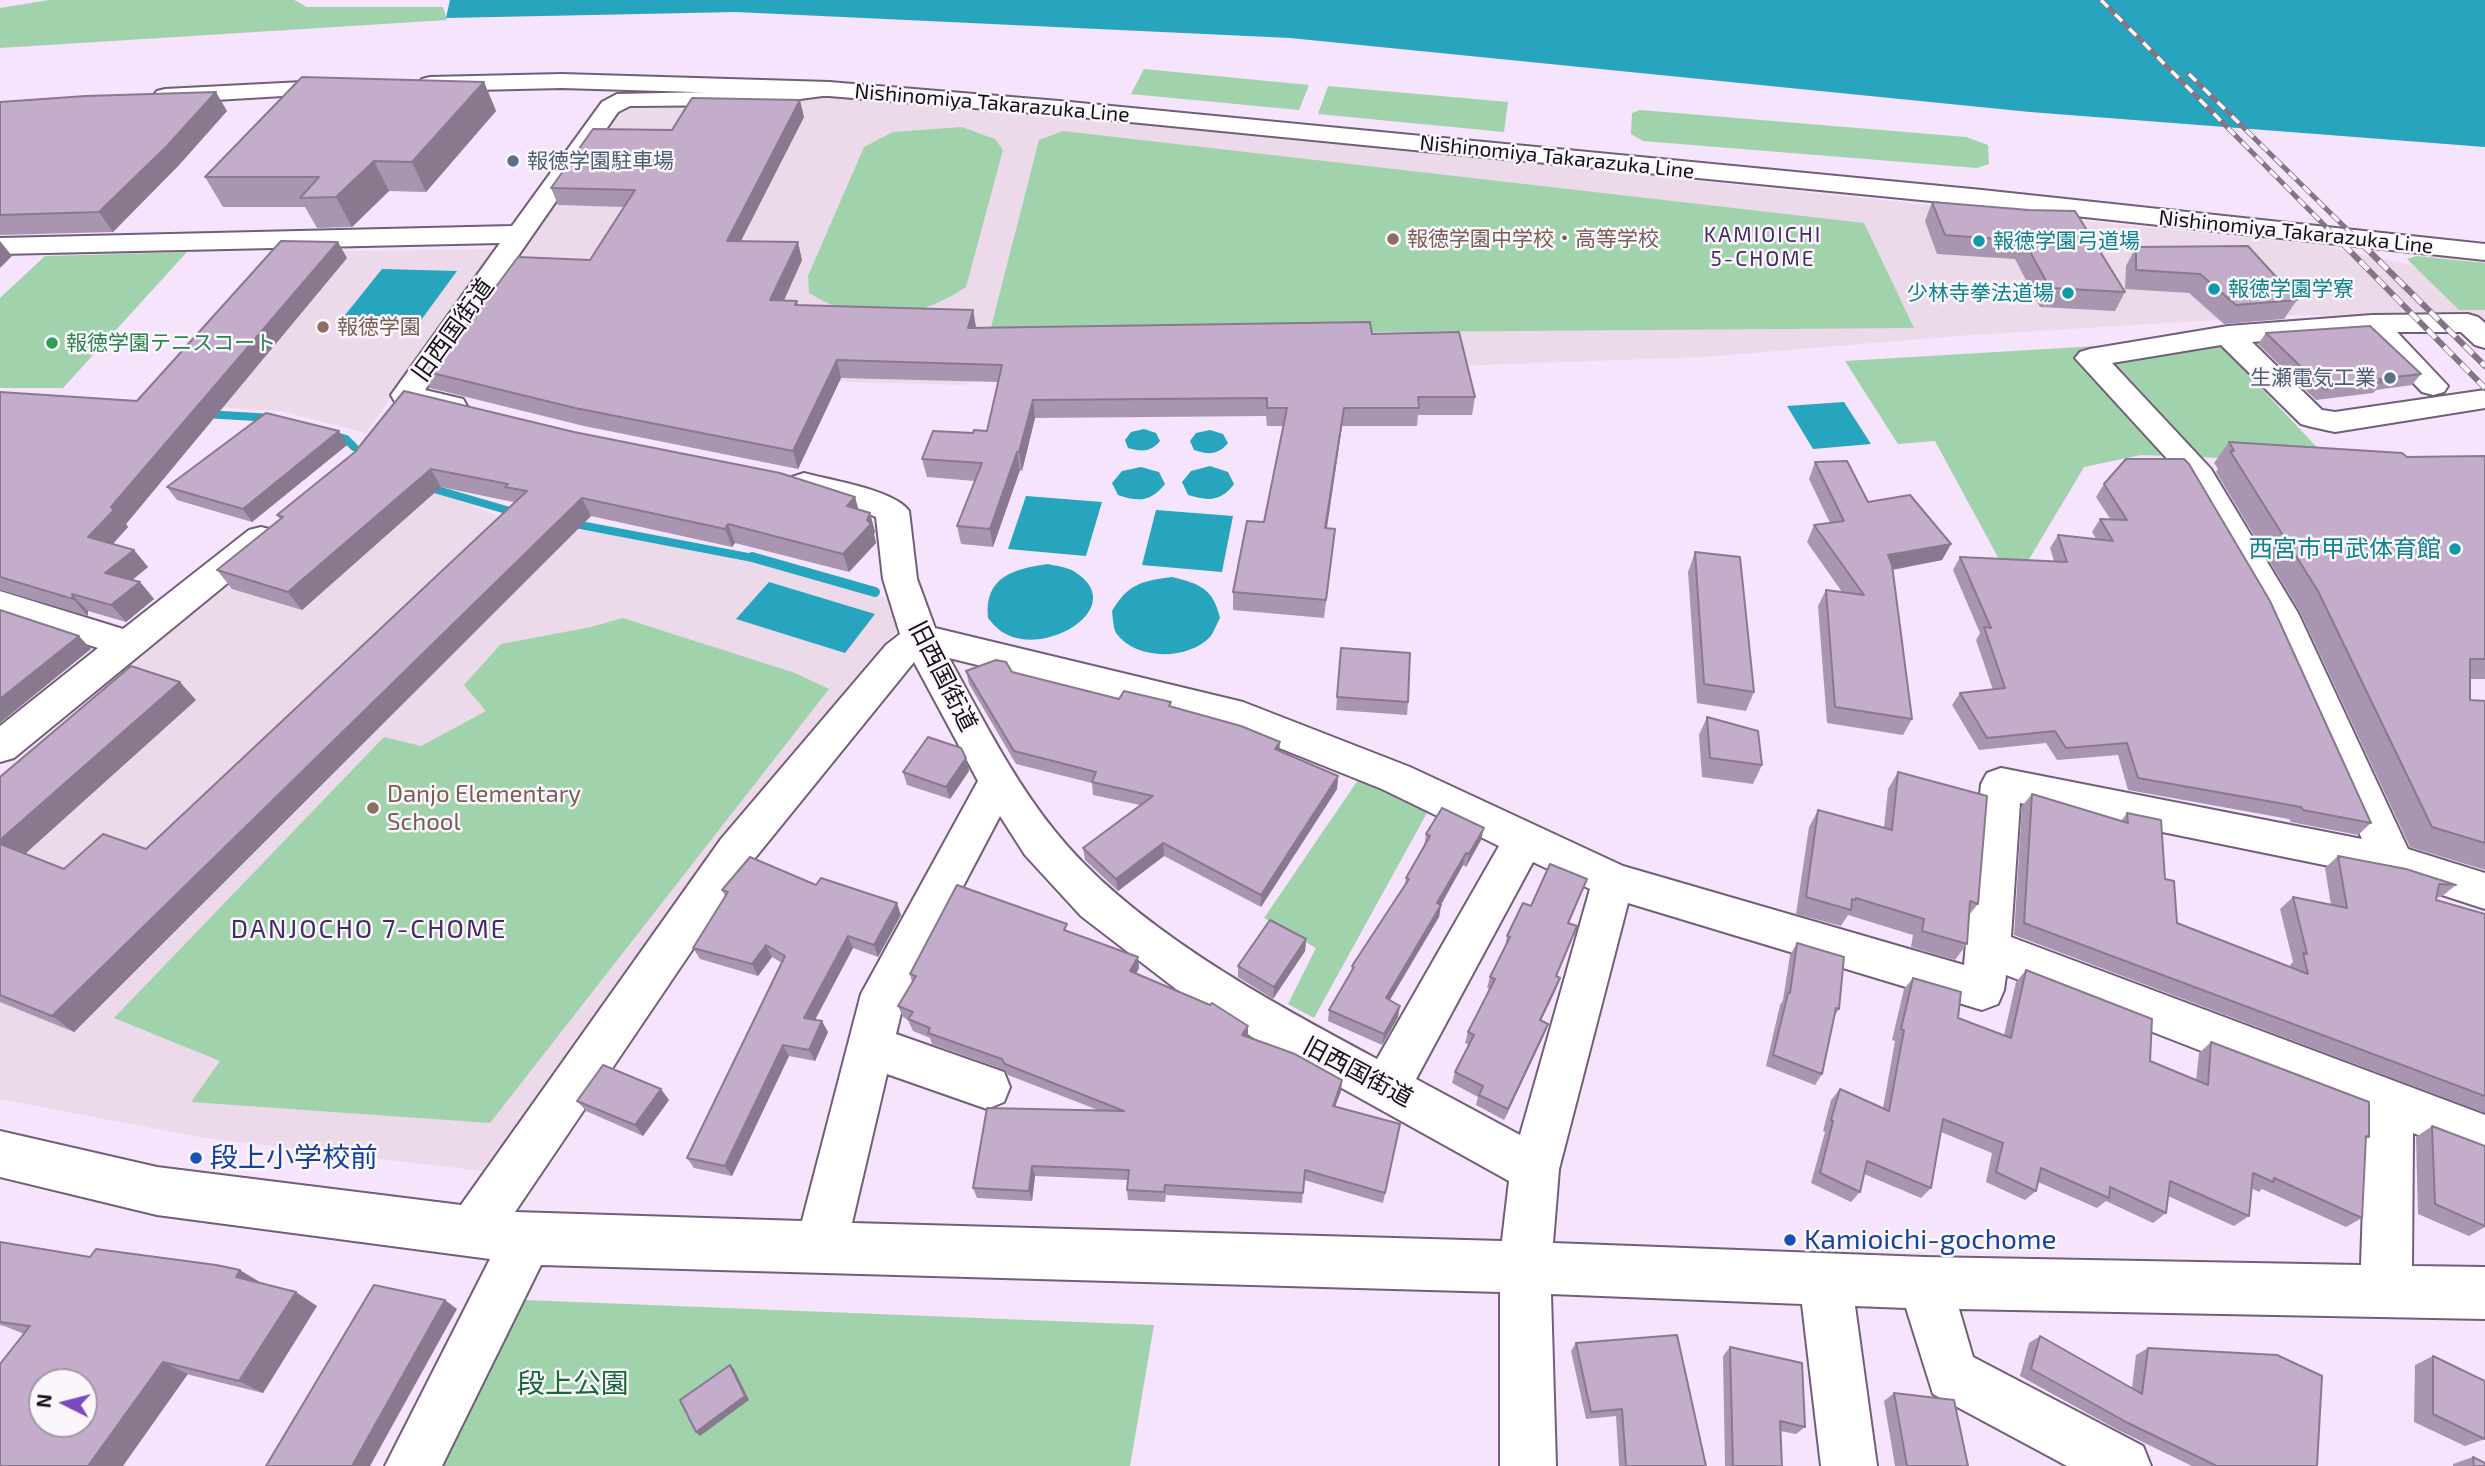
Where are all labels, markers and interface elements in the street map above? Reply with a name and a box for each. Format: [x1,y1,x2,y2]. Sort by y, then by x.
street label: Nishinomiya Takarazuka Line [853,78,1131,128]
street label: Nishinomiya Takarazuka Line [1418,130,1696,184]
place label: 報徳学園駐車場 [527,148,674,174]
marker: 報徳学園駐車場 [505,153,521,169]
street label: Nishinomiya Takarazuka Line [2157,205,2435,259]
district label: KAMIOICHI 5-CHOME [1705,222,1821,272]
place label: 報徳学園中学校・高等学校 [1407,226,1659,252]
place label: 報徳学園弓道場 [1993,228,2140,254]
marker: 報徳学園中学校・高等学校 [1385,231,1401,247]
marker: 報徳学園弓道場 [1971,233,1987,249]
street label: 旧西国街道 [406,273,500,387]
place label: 報徳学園学寮 [2228,276,2354,302]
place label: 少林寺拳法道場 [1907,280,2054,306]
marker: 報徳学園学寮 [2206,281,2222,297]
marker: 少林寺拳法道場 [2060,285,2076,301]
place label: 報徳学園 [337,314,421,340]
marker: 報徳学園 [315,319,331,335]
place label: 報徳学園テニスコート [66,330,276,356]
marker: 報徳学園テニスコート [44,335,60,351]
place label: 生瀬電気工業 [2250,365,2376,391]
marker: 生瀬電気工業 [2382,370,2398,386]
place label: 西宮市甲武体育館 [2249,535,2441,563]
marker: 西宮市甲武体育館 [2447,541,2463,557]
street label: 旧西国街道 [903,616,983,736]
place label: Danjo Elementary School [387,780,581,836]
marker: Danjo Elementary School [365,800,381,816]
district label: DANJOCHO 7-CHOME [233,913,505,945]
street label: 旧西国街道 [1298,1031,1418,1113]
place label: 段上小学校前 [210,1141,378,1175]
marker: 段上小学校前 [188,1150,204,1166]
place label: Kamioichi-gochome [1804,1223,2057,1257]
marker: Kamioichi-gochome [1782,1232,1798,1248]
park label: 段上公園 [517,1367,629,1401]
north arrow [28,1368,98,1438]
text: N [31,1393,56,1409]

